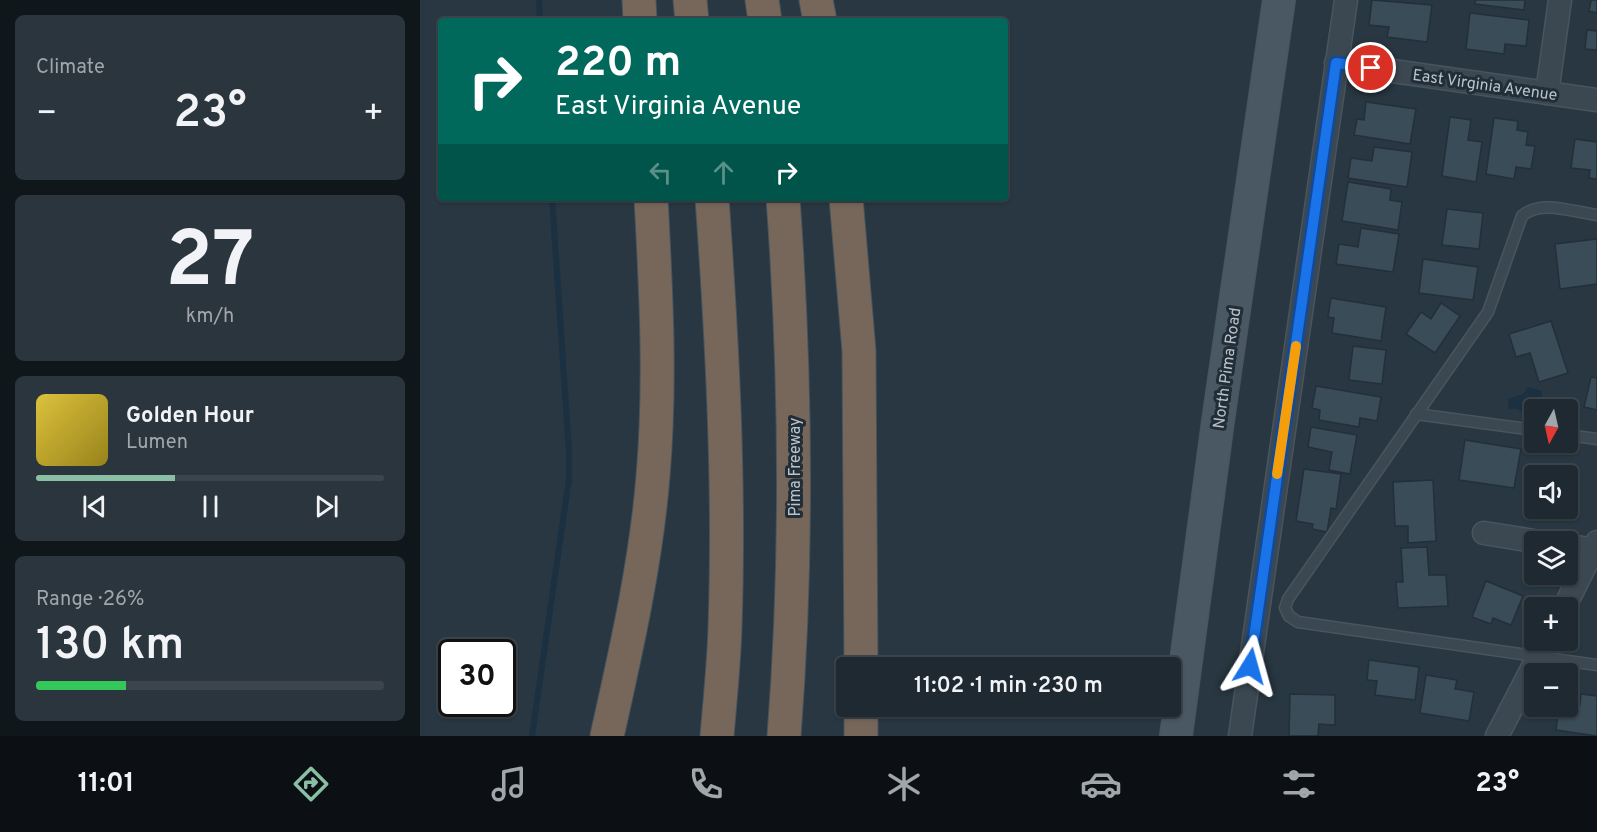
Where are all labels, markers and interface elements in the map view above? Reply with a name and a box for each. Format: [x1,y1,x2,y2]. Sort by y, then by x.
text: 220 m [555,38,681,91]
icon: right [456,42,534,120]
pin [1345,42,1396,93]
icon: arrive [1354,51,1387,84]
text: Climate [36,55,105,81]
street label: East Virginia Avenue [1411,66,1558,106]
text: 23° [173,86,247,143]
text: East Virginia Avenue [555,90,801,124]
text: − [36,94,57,136]
text: + [363,94,384,136]
icon: left [644,156,677,189]
icon: ahead [707,156,740,189]
icon: right [770,156,803,189]
text: 27 [166,215,254,314]
text: km/h [186,304,234,330]
street label: North Pima Road [1210,306,1246,430]
north arrow [1524,399,1578,453]
map controls [1524,399,1578,717]
text: Golden Hour [126,403,254,430]
street label: Pima Freeway [786,417,806,517]
text: Lumen [126,430,188,456]
button: sound [1524,465,1578,519]
icon: previous [78,490,111,523]
icon: pause [194,490,227,523]
icon: next [310,490,343,523]
button: layers [1524,531,1578,585]
text: Range · 26% [36,587,144,613]
button: + [1524,597,1578,651]
text: 130 km [36,618,184,675]
position arrow [1218,634,1282,698]
speed limit sign: 30 [438,639,516,717]
button: − [1524,663,1578,717]
text: 11:02 · 1 min · 230 m [914,673,1103,700]
icon: directions [290,763,332,805]
icon: music [488,763,530,805]
icon: phone [685,763,727,805]
icon: climate [883,763,925,805]
icon: car [1080,763,1122,805]
icon: filters [1278,763,1320,805]
text: 11:01 [78,767,134,801]
text: 23° [1475,767,1519,801]

